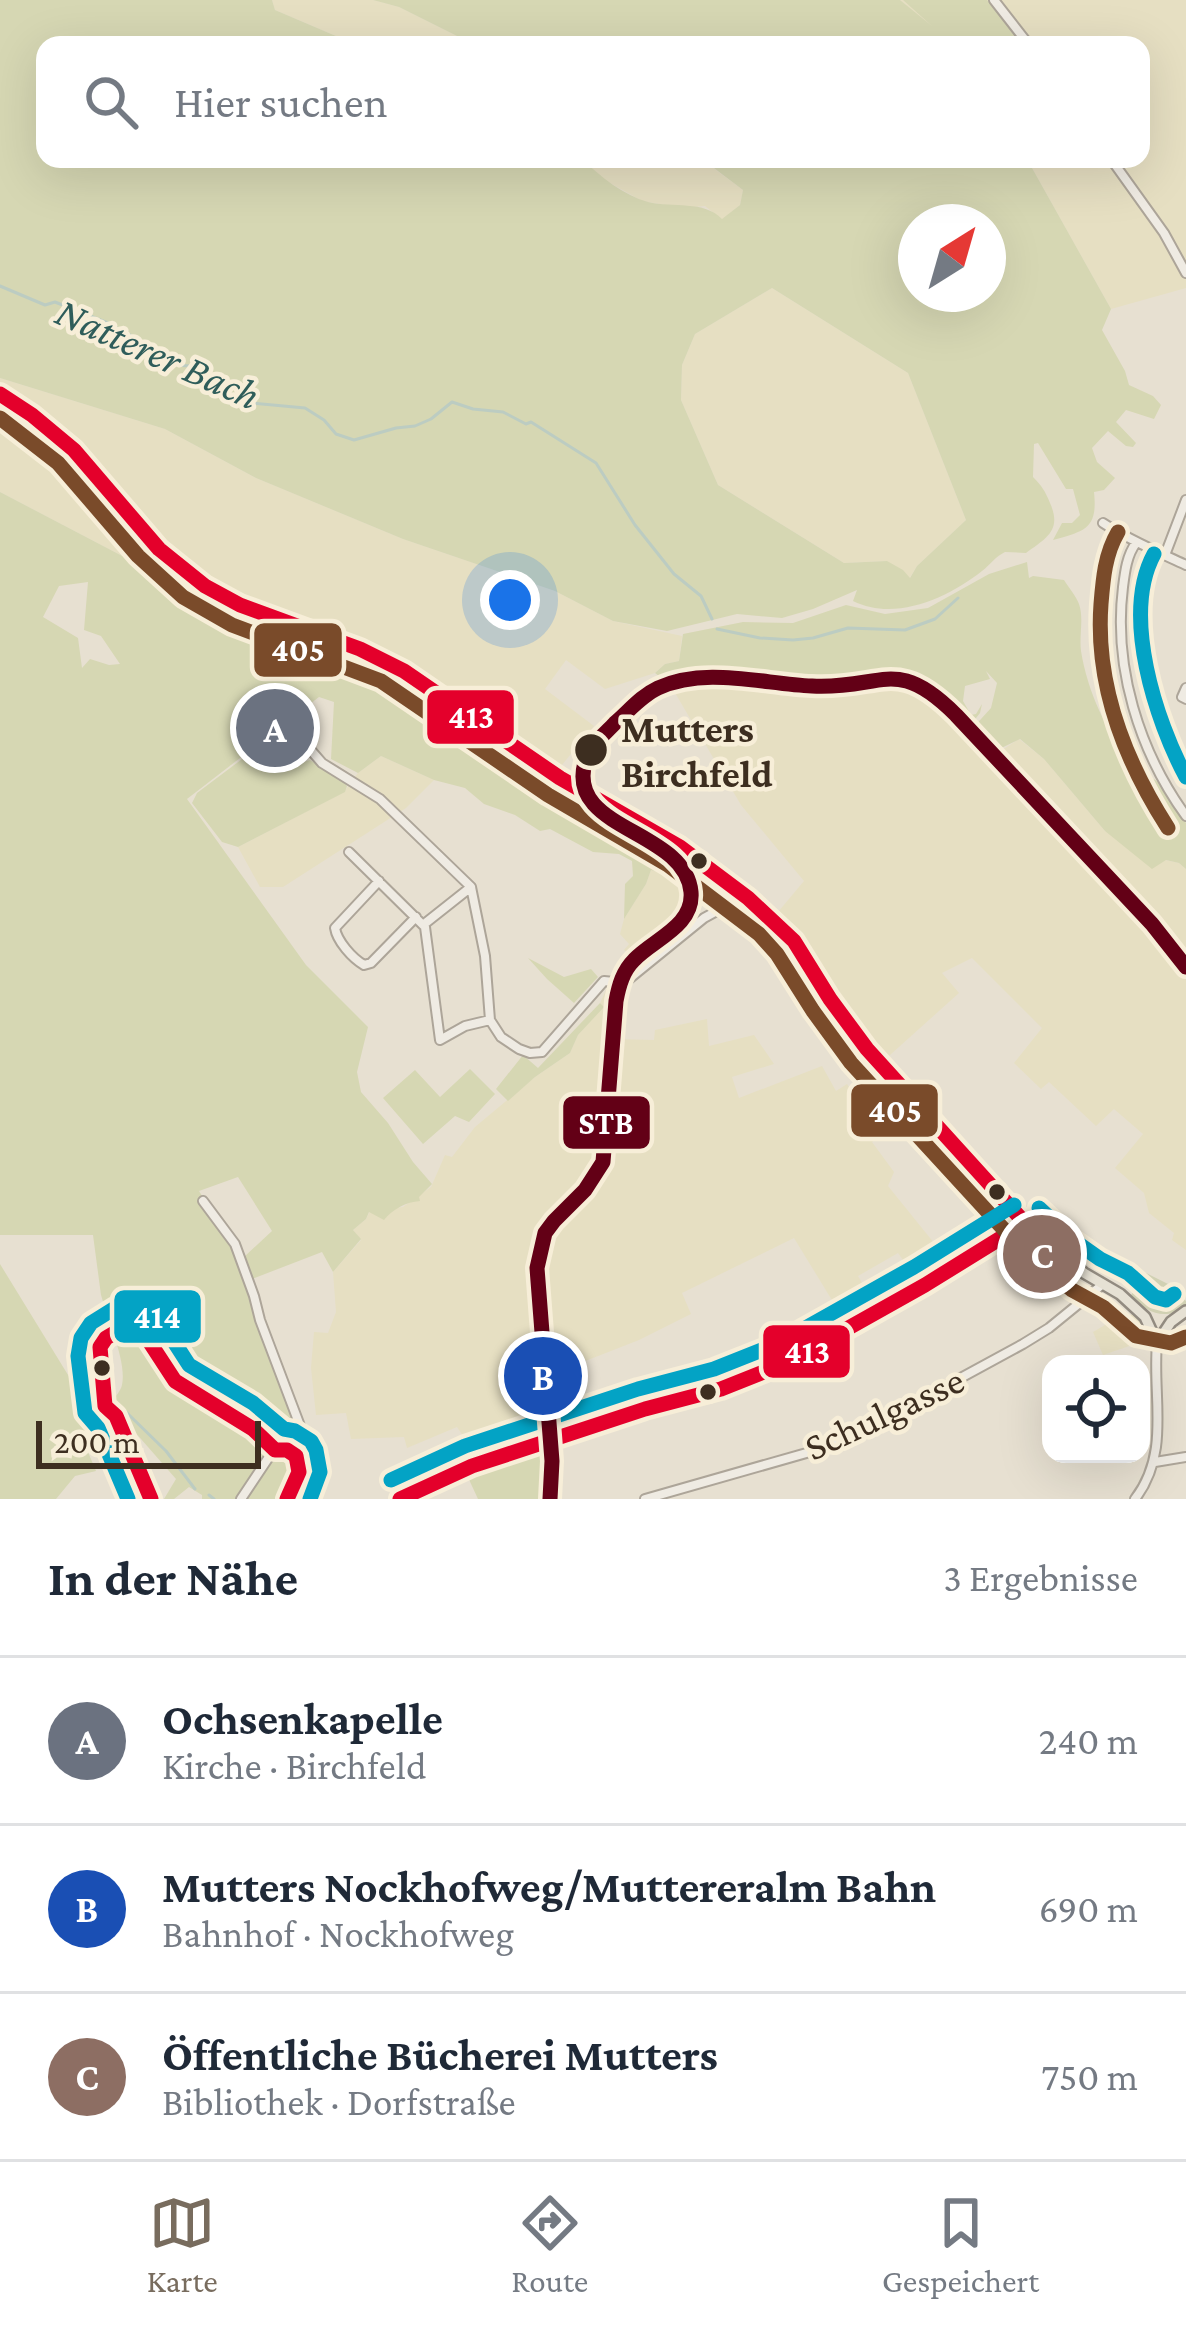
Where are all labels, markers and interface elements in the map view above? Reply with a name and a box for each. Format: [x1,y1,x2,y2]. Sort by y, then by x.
search box [36,36,1150,168]
icon: search [78,69,144,135]
text: Hier suchen [174,77,388,127]
north arrow [898,204,1006,312]
water label: Natterer Bach [49,287,267,419]
your location [480,570,540,630]
line badge: 405 [252,621,344,679]
text: 405 [271,631,325,668]
pin: A [236,683,314,773]
line badge: 413 [425,688,516,746]
text: 413 [448,698,494,735]
place label: Mutters Birchfeld [621,707,773,795]
marker: Mutters Birchfeld [572,731,610,769]
unlabelled marker [688,850,710,872]
line badge: 405 [849,1082,940,1139]
text: 405 [868,1092,922,1129]
line badge: STB [561,1094,652,1151]
text: STB [578,1104,634,1141]
unlabelled marker [986,1181,1008,1203]
pin: C [1003,1209,1081,1299]
line badge: 414 [112,1288,203,1345]
text: 414 [133,1298,181,1335]
line badge: 413 [761,1323,852,1380]
pin: B [504,1331,582,1421]
text: 413 [784,1333,830,1370]
map controls [1042,1355,1150,1463]
button: locate [1042,1355,1150,1463]
unlabelled marker [91,1357,113,1379]
street label: Schulgasse [798,1357,971,1469]
unlabelled marker [697,1381,719,1403]
scale bar [36,1415,261,1468]
text: 200 m [54,1423,140,1460]
text: In der Nähe [48,1549,298,1606]
text: 3 Ergebnisse [943,1556,1138,1599]
text: Ochsenkapelle [162,1694,443,1744]
text: A [75,1719,99,1762]
text: 240 m [1039,1719,1138,1762]
text: Kirche · Birchfeld [162,1744,426,1787]
text: Mutters Nockhofweg/Muttereralm Bahn [162,1862,936,1912]
text: B [76,1887,98,1930]
text: 690 m [1039,1887,1138,1930]
text: Bahnhof · Nockhofweg [162,1912,514,1955]
text: Öffentliche Bücherei Mutters [162,2030,718,2080]
text: C [75,2055,99,2098]
text: 750 m [1041,2055,1138,2098]
text: Bibliothek · Dorfstraße [162,2080,516,2123]
tab: Karte [147,2190,218,2299]
tab: Route [511,2190,588,2299]
tab: Gespeichert [882,2190,1039,2299]

